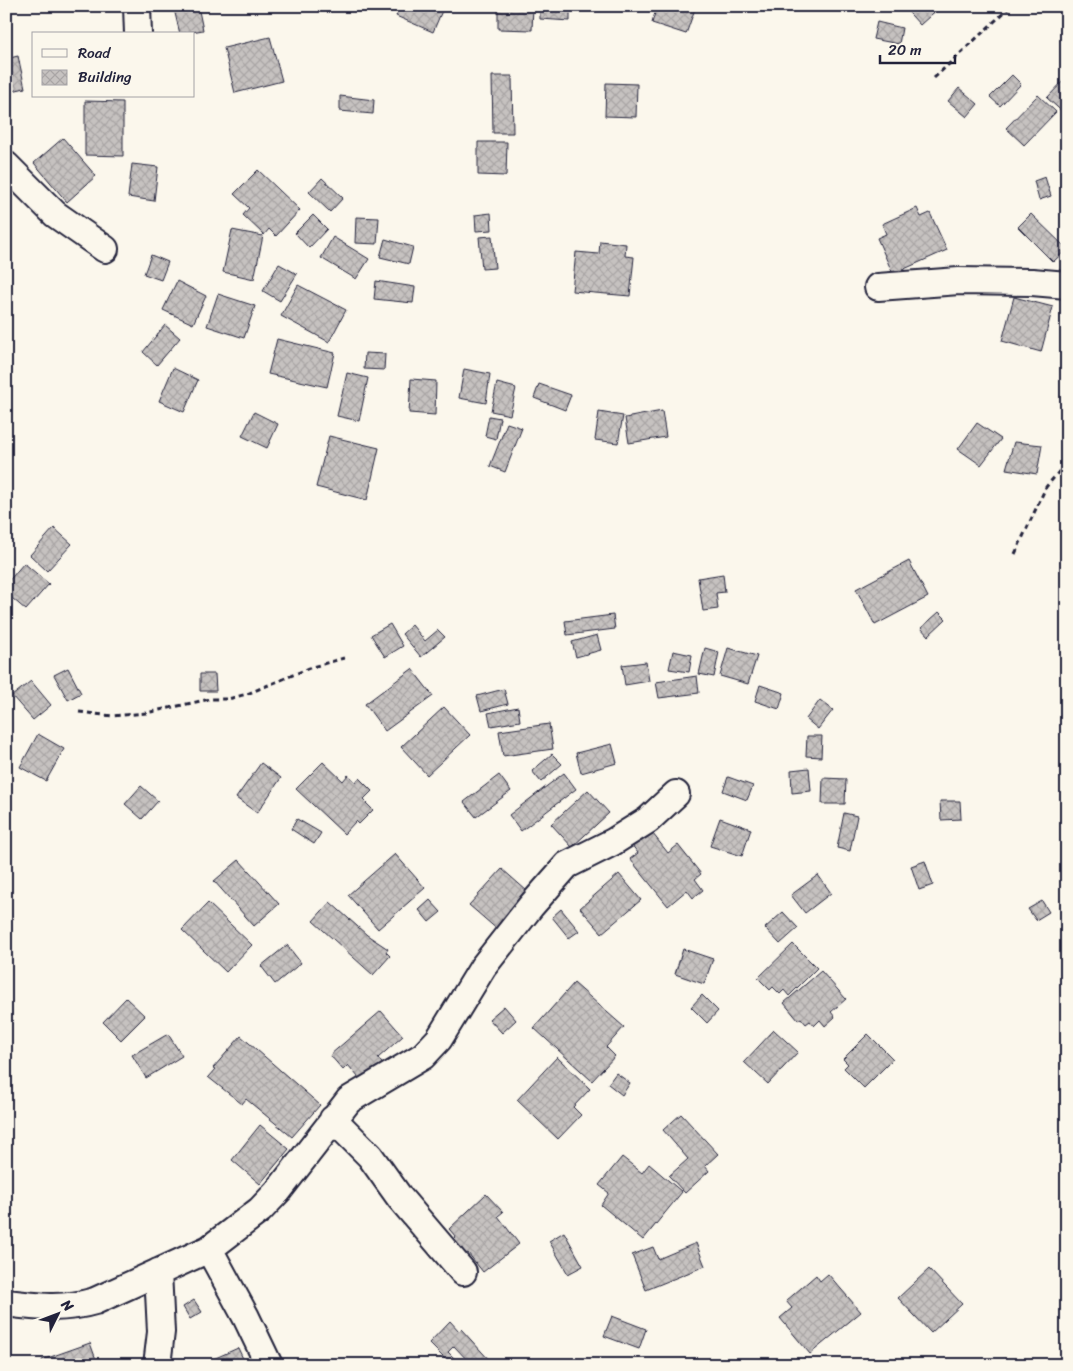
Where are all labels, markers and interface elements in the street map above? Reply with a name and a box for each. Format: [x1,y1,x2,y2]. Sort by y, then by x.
legend [32,32,195,98]
scale bar [880,32,956,64]
text: 20 m [888,37,922,63]
text: Road [78,40,111,66]
text: Building [78,64,132,90]
north arrow [32,1288,82,1338]
text: N [54,1293,80,1318]

